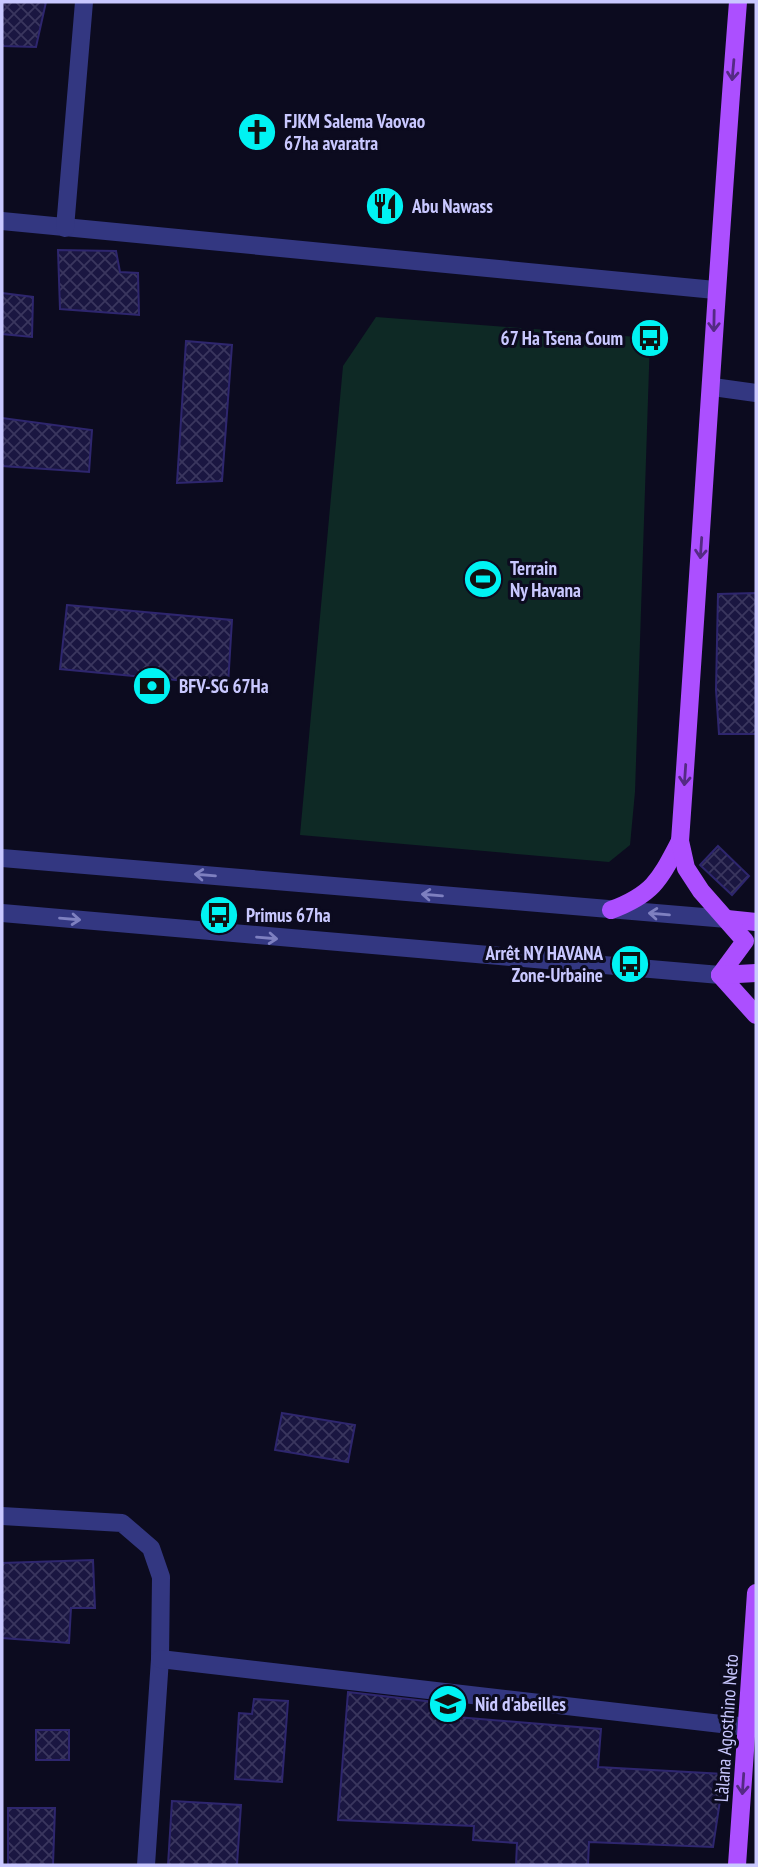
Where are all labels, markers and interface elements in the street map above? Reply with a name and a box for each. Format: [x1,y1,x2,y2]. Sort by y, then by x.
one-way arrow [726,58,739,81]
place label: FJKM Salema Vaovao 67ha avaratra [284,109,425,155]
church icon: FJKM Salema Vaovao 67ha avaratra [236,111,278,153]
restaurant icon: Abu Nawass [364,185,406,227]
place label: Abu Nawass [411,194,493,218]
one-way arrow [707,309,721,332]
bus stop icon: 67 Ha Tsena Coum [629,317,671,359]
place label: 67 Ha Tsena Coum [501,326,623,350]
one-way arrow [694,536,707,559]
place label: Terrain Ny Havana [510,556,581,602]
sports icon: Terrain Ny Havana [462,558,504,600]
bank icon: BFV-SG 67Ha [131,665,173,707]
place label: BFV-SG 67Ha [179,674,269,698]
one-way arrow [678,763,691,786]
one-way arrow [195,868,217,881]
one-way arrow [421,888,444,901]
bus stop icon: Primus 67ha [198,894,240,936]
place label: Primus 67ha [246,903,331,927]
one-way arrow [648,907,671,920]
one-way arrow [58,913,81,926]
one-way arrow [255,931,278,944]
place label: Arrêt NY HAVANA Zone-Urbaine [484,941,603,987]
bus stop icon: Arrêt NY HAVANA Zone-Urbaine [609,943,651,985]
street label: Làlana Agosthino Neto [709,1653,743,1803]
school or university icon: Nid d'abeilles [427,1683,469,1725]
place label: Nid d'abeilles [475,1692,566,1716]
one-way arrow [736,1772,749,1794]

